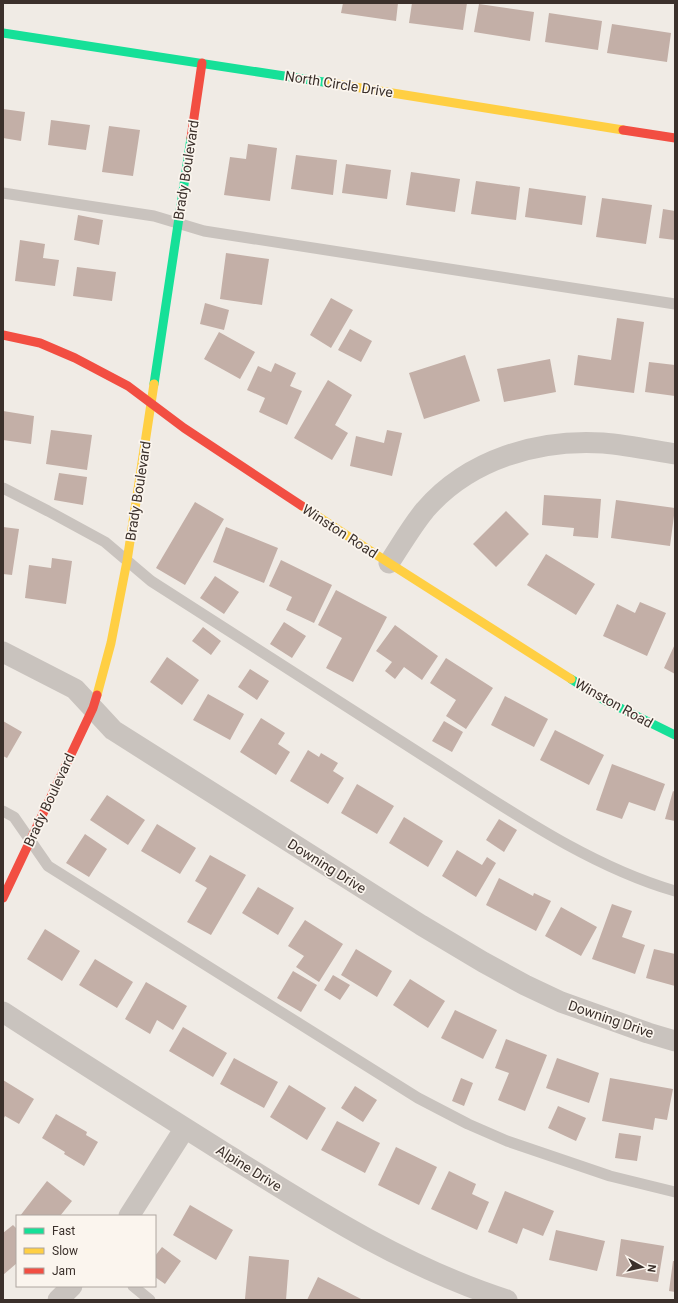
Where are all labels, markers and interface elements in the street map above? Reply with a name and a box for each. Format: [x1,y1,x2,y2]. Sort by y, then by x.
street label: North Circle Drive [284,68,394,100]
street label: Brady Boulevard [170,119,202,221]
street label: Brady Boulevard [122,440,154,542]
street label: Winston Road [299,501,381,561]
street label: Winston Road [572,675,656,731]
street label: Brady Boulevard [20,751,78,849]
street label: Downing Drive [285,836,369,896]
street label: Downing Drive [566,997,656,1041]
street label: Alpine Drive [213,1142,285,1194]
legend [16,1215,156,1287]
text: Fast [52,1224,75,1238]
text: Slow [52,1244,78,1258]
north arrow [622,1247,662,1287]
text: Jam [52,1264,76,1278]
text: N [644,1264,658,1273]

